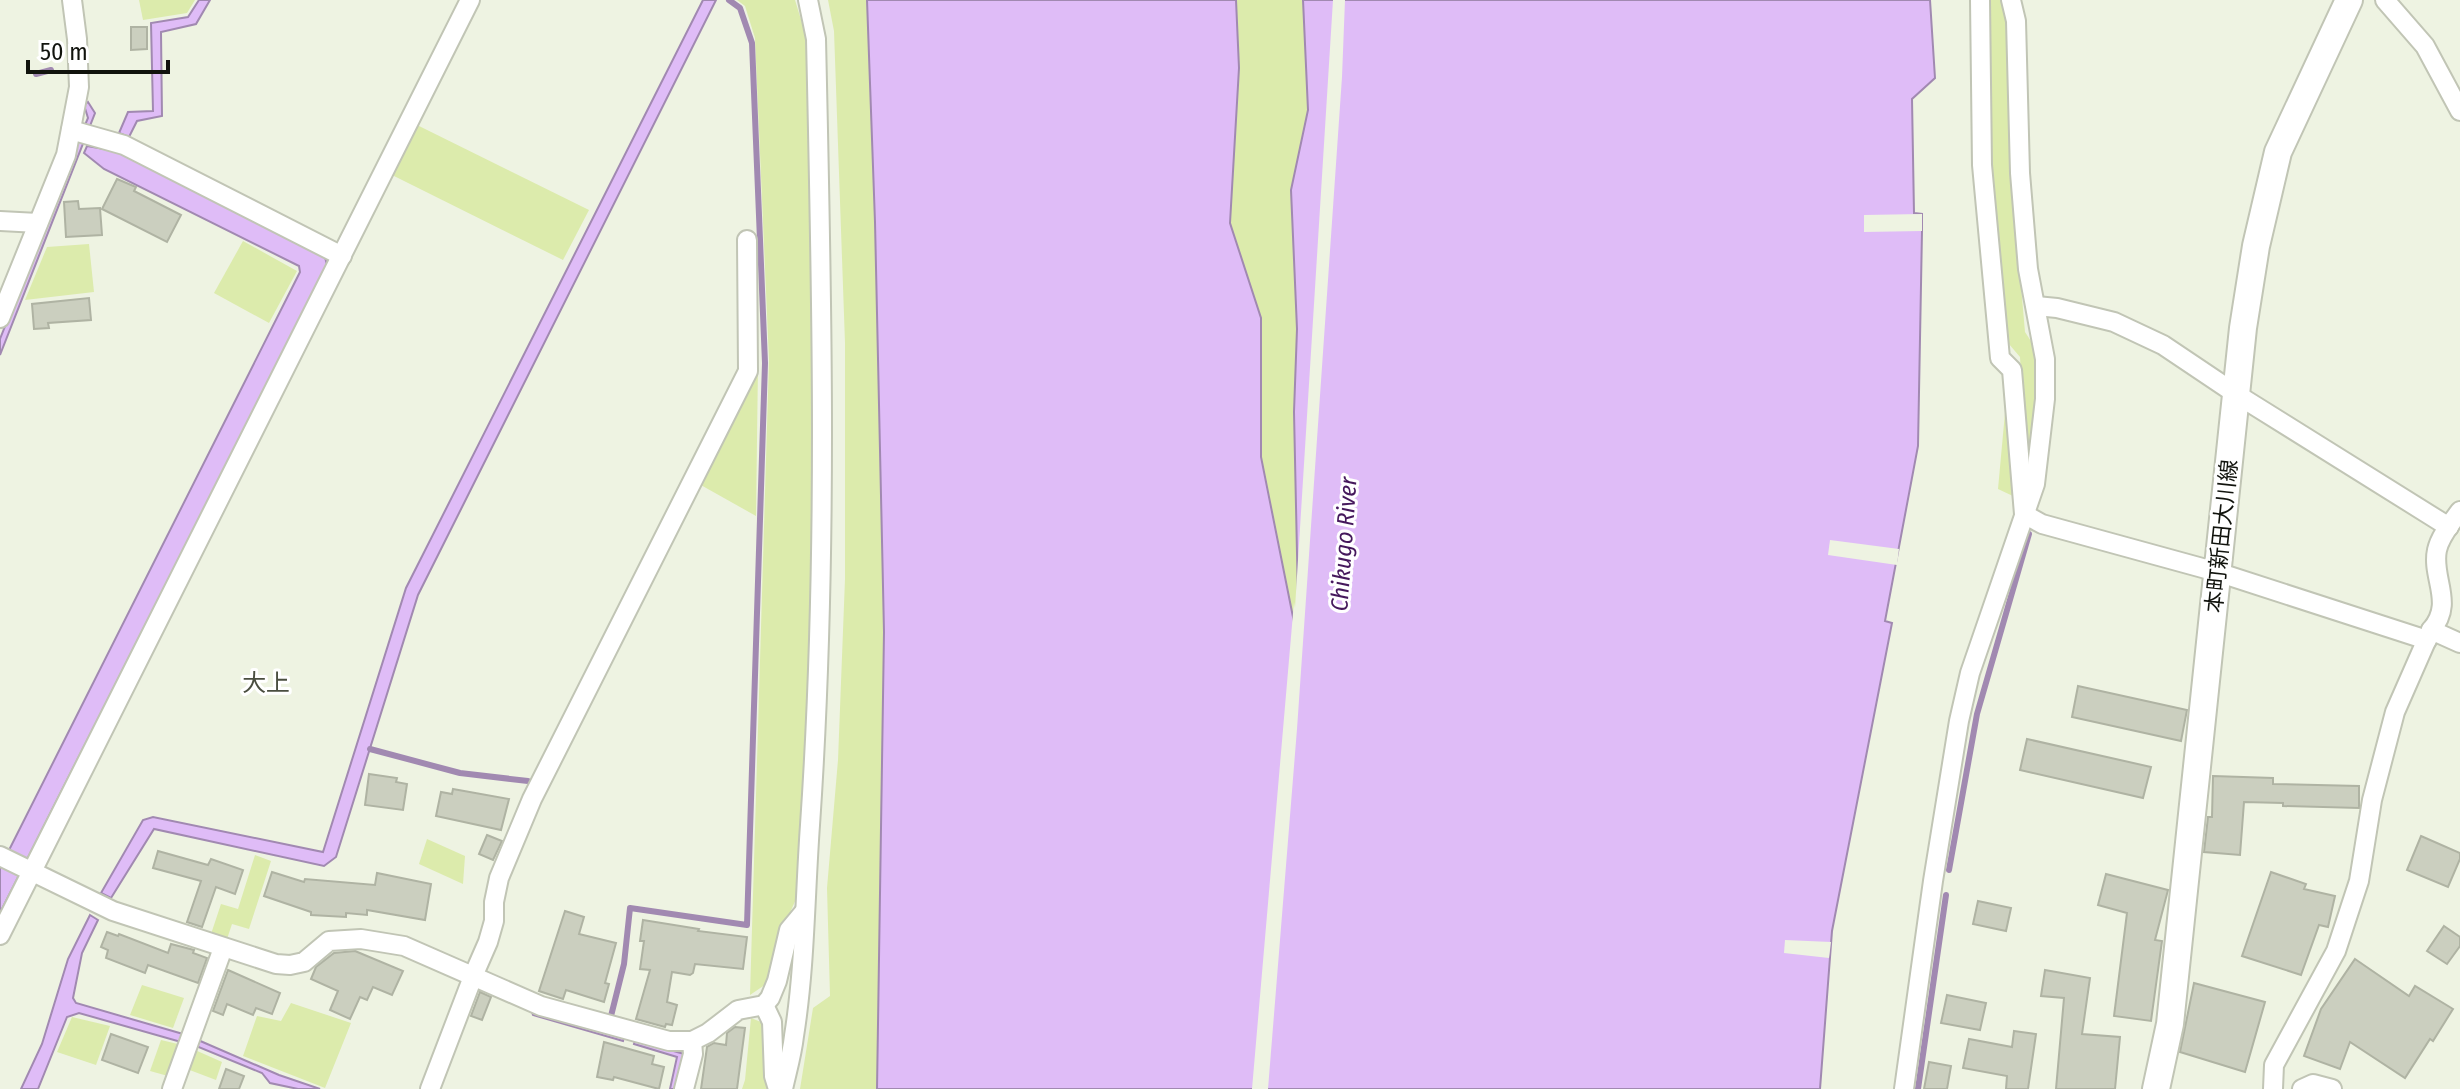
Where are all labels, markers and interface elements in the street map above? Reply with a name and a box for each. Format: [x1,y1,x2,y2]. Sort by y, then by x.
scale bar [28,24,168,74]
text: 50 m [40,38,88,66]
street label: 本町新田大川線 [2200,458,2243,614]
water label: Chikugo River [1325,475,1363,612]
district label: 大上 [242,669,290,697]

